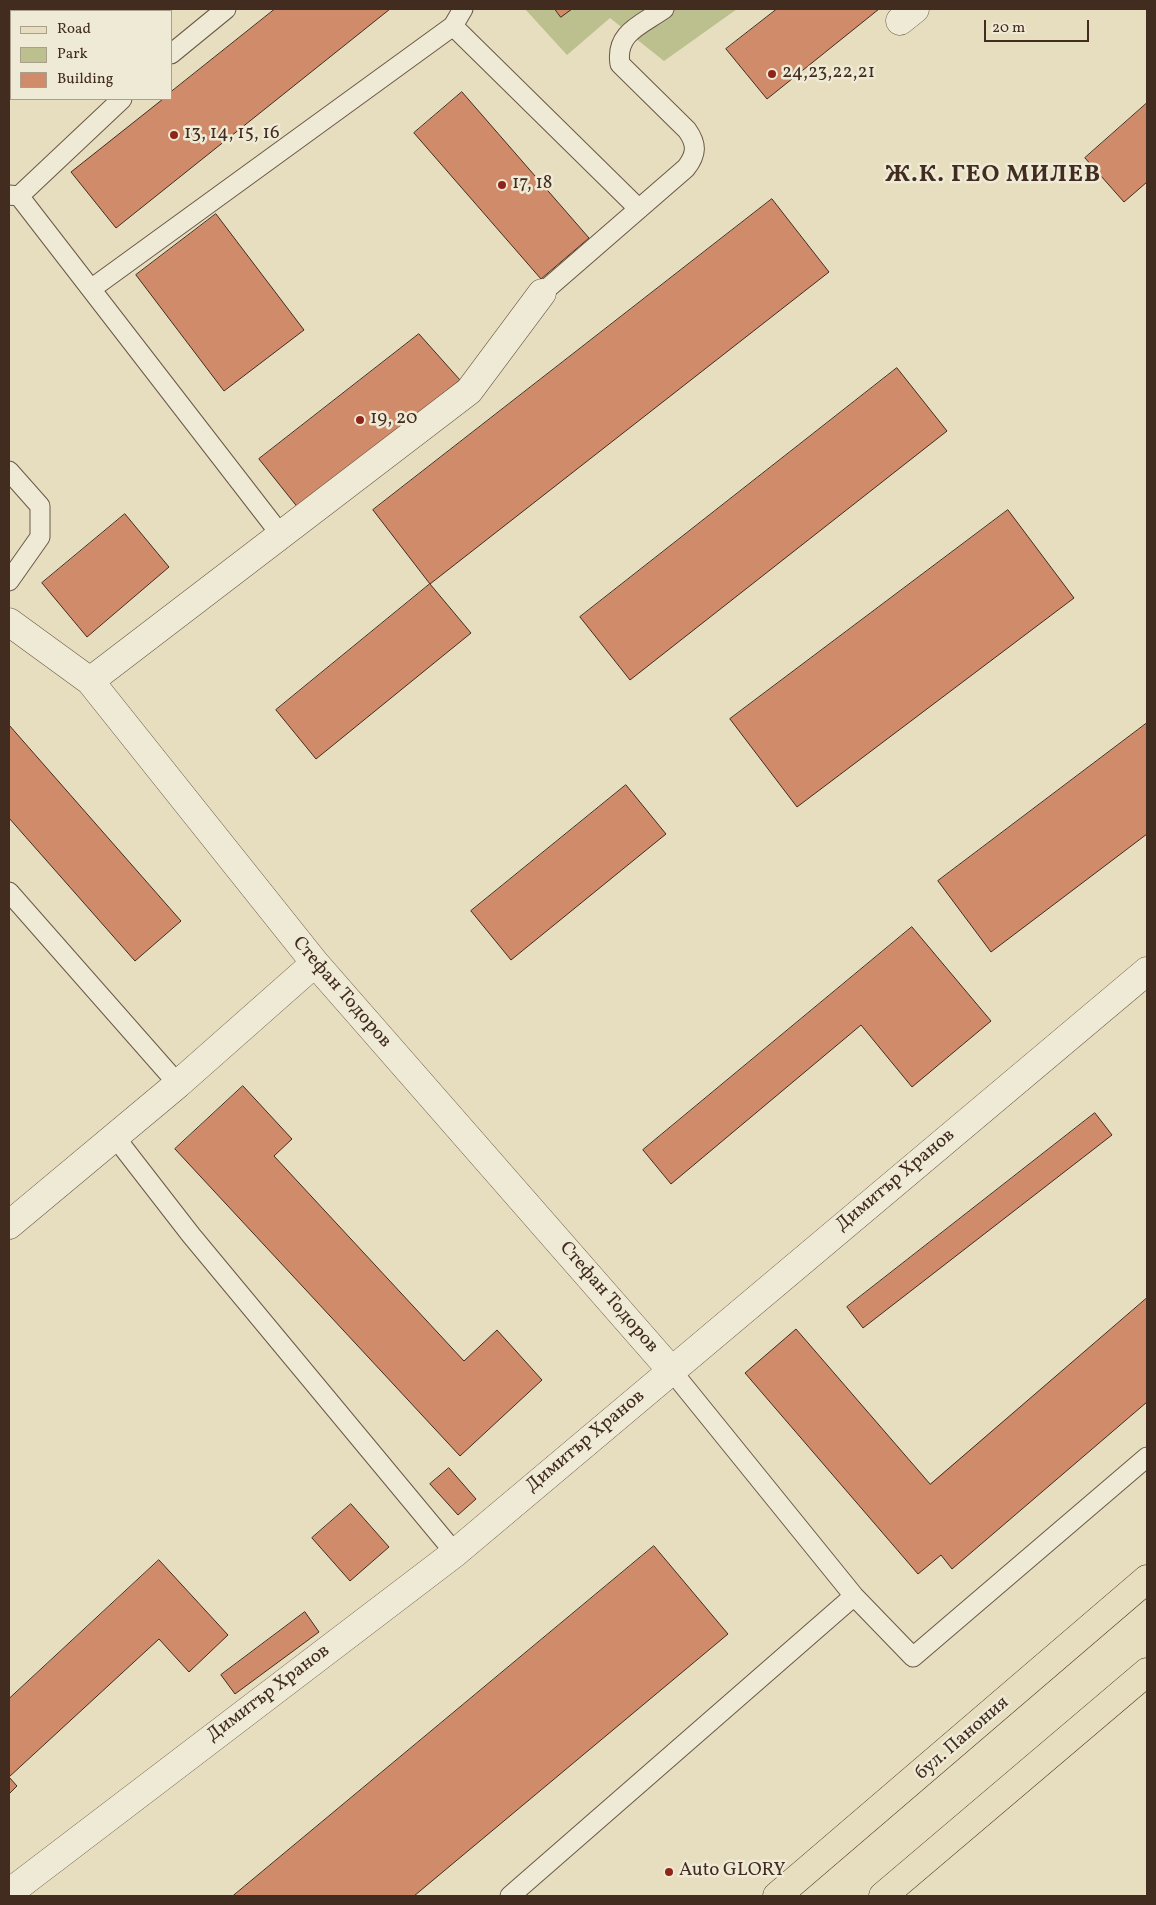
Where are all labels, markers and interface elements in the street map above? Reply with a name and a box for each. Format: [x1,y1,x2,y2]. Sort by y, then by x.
legend [10,10,172,100]
scale bar [986,10,1091,42]
text: 20 m [992,18,1025,39]
text: Road [57,19,91,40]
text: Park [57,44,88,65]
place label: 24,23,22,21 [782,63,875,85]
marker: 24,23,22,21 [766,68,778,80]
text: Building [57,69,113,90]
place label: 13, 14, 15, 16 [184,124,279,146]
marker: 13, 14, 15, 16 [168,129,180,141]
district label: Ж.К. ГЕО МИЛЕВ [883,163,1103,191]
place label: 17, 18 [512,174,552,196]
marker: 17, 18 [496,179,508,191]
place label: 19, 20 [370,409,417,431]
marker: 19, 20 [354,414,366,426]
street label: Стефан Тодоров [287,933,395,1053]
street label: Димитър Хранов [832,1125,960,1237]
street label: Стефан Тодоров [554,1238,662,1358]
street label: Димитър Хранов [522,1386,650,1498]
street label: Димитър Хранов [203,1640,335,1748]
street label: бул. Панония [912,1692,1014,1786]
place label: Auto GLORY [679,1861,786,1883]
marker: Auto GLORY [663,1866,675,1878]

